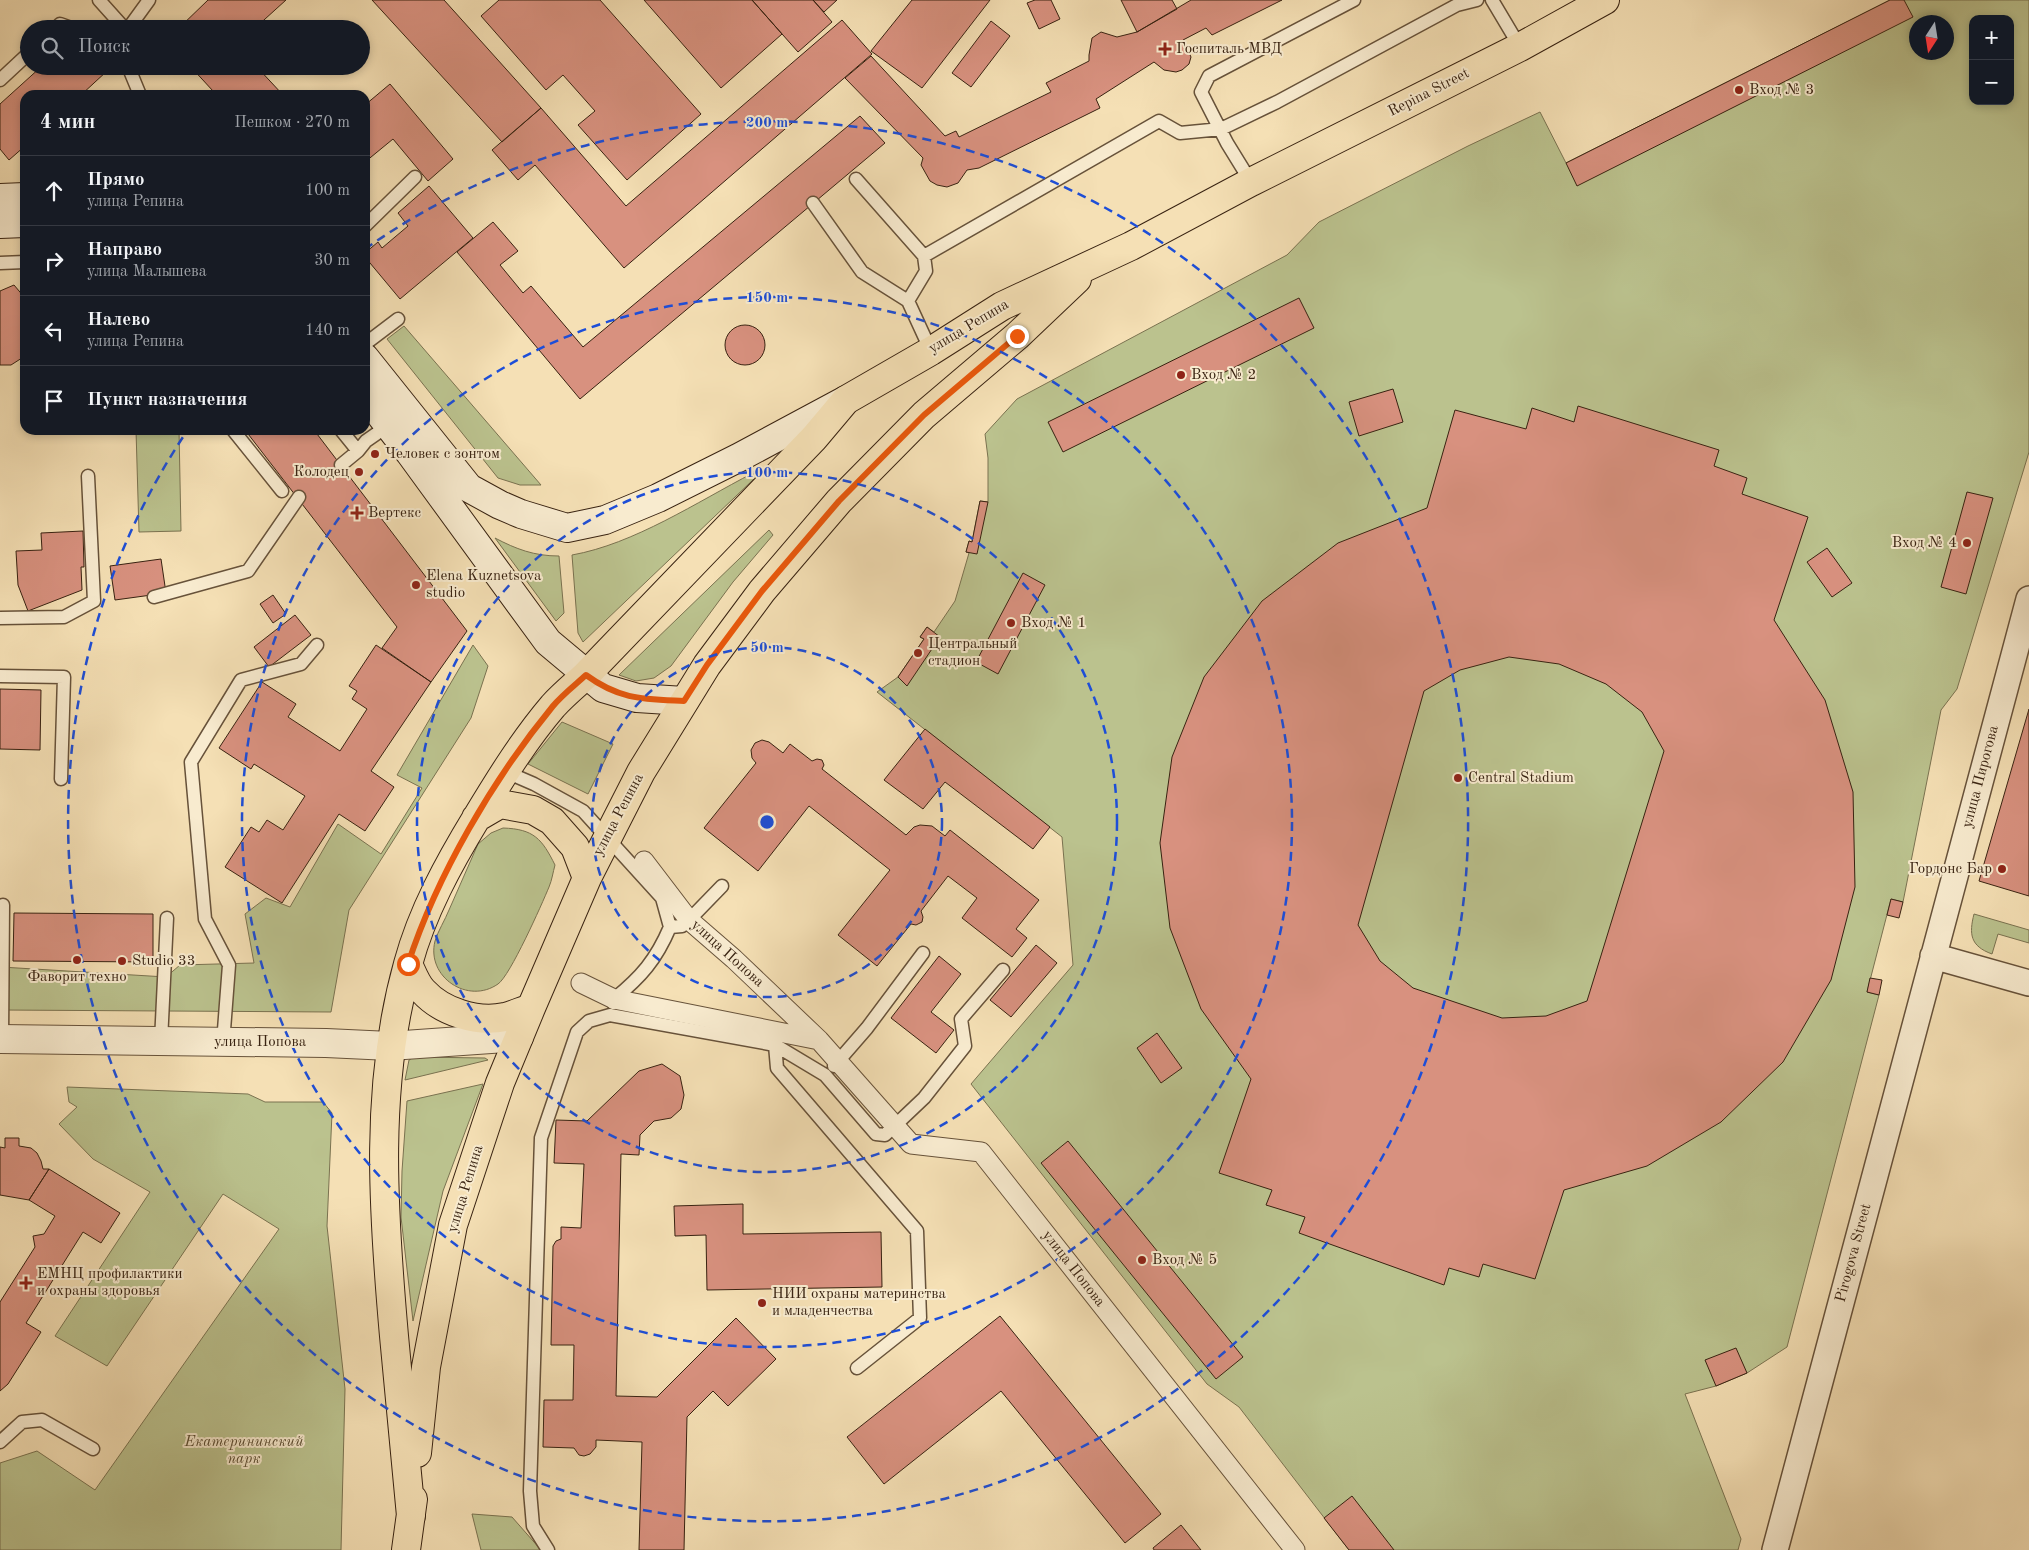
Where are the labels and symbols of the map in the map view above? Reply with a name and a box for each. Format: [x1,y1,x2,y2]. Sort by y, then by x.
north arrow [1909,15,1954,60]
marker: Госпиталь МВД [1158,42,1172,56]
place label: Госпиталь МВД [1176,42,1282,57]
street label: Repina Street [1386,66,1472,120]
place label: Вход № 3 [1749,83,1814,98]
marker: Вход № 3 [1733,84,1745,96]
text: 200 m [746,116,788,131]
text: 150 m [746,291,788,306]
street label: улица Репина [926,297,1012,357]
route end [1006,325,1029,348]
place label: Вход № 2 [1191,368,1256,383]
marker: Вход № 2 [1175,369,1187,381]
place label: Человек с зонтом [385,447,500,462]
marker: Человек с зонтом [369,448,381,460]
place label: Колодец [294,465,350,480]
marker: Колодец [353,466,365,478]
text: 100 m [746,466,788,481]
marker: Вертекс [350,506,364,520]
place label: Вертекс [368,506,422,521]
place label: Вход № 4 [1892,536,1957,551]
marker: Вход № 4 [1961,537,1973,549]
place label: Elena Kuznetsova studio [426,569,542,601]
marker: Elena Kuznetsova studio [410,579,422,591]
place label: Вход № 1 [1021,616,1086,631]
marker: Вход № 1 [1005,617,1017,629]
place label: Центральный стадион [928,637,1017,669]
text: 50 m [750,641,784,656]
marker: Центральный стадион [912,647,924,659]
street label: улица Пирогова [1960,724,2002,830]
street label: улица Репина [591,771,647,859]
place label: Central Stadium [1468,771,1574,786]
marker: Central Stadium [1452,772,1464,784]
centre of rings [758,813,776,831]
place label: Гордонc Бар [1909,862,1992,877]
marker: Гордонc Бар [1996,863,2008,875]
street label: улица Попова [688,918,767,991]
route start [397,953,420,976]
marker: Фаворит техно [71,954,83,966]
place label: Studio 33 [132,954,195,969]
marker: Studio 33 [116,955,128,967]
place label: Фаворит техно [27,970,127,985]
street label: улица Попова [214,1035,307,1050]
street label: улица Репина [446,1143,487,1235]
street label: Pirogova Street [1834,1202,1874,1304]
street label: улица Попова [1039,1228,1108,1310]
place label: Вход № 5 [1152,1253,1217,1268]
marker: Вход № 5 [1136,1254,1148,1266]
place label: ЕМНЦ профилактики и охраны здоровья [37,1267,183,1299]
marker: ЕМНЦ профилактики и охраны здоровья [19,1276,33,1290]
place label: НИИ охраны материнства и младенчества [772,1287,946,1319]
marker: НИИ охраны материнства и младенчества [756,1297,768,1309]
park label: Екатерининский парк [183,1435,304,1467]

